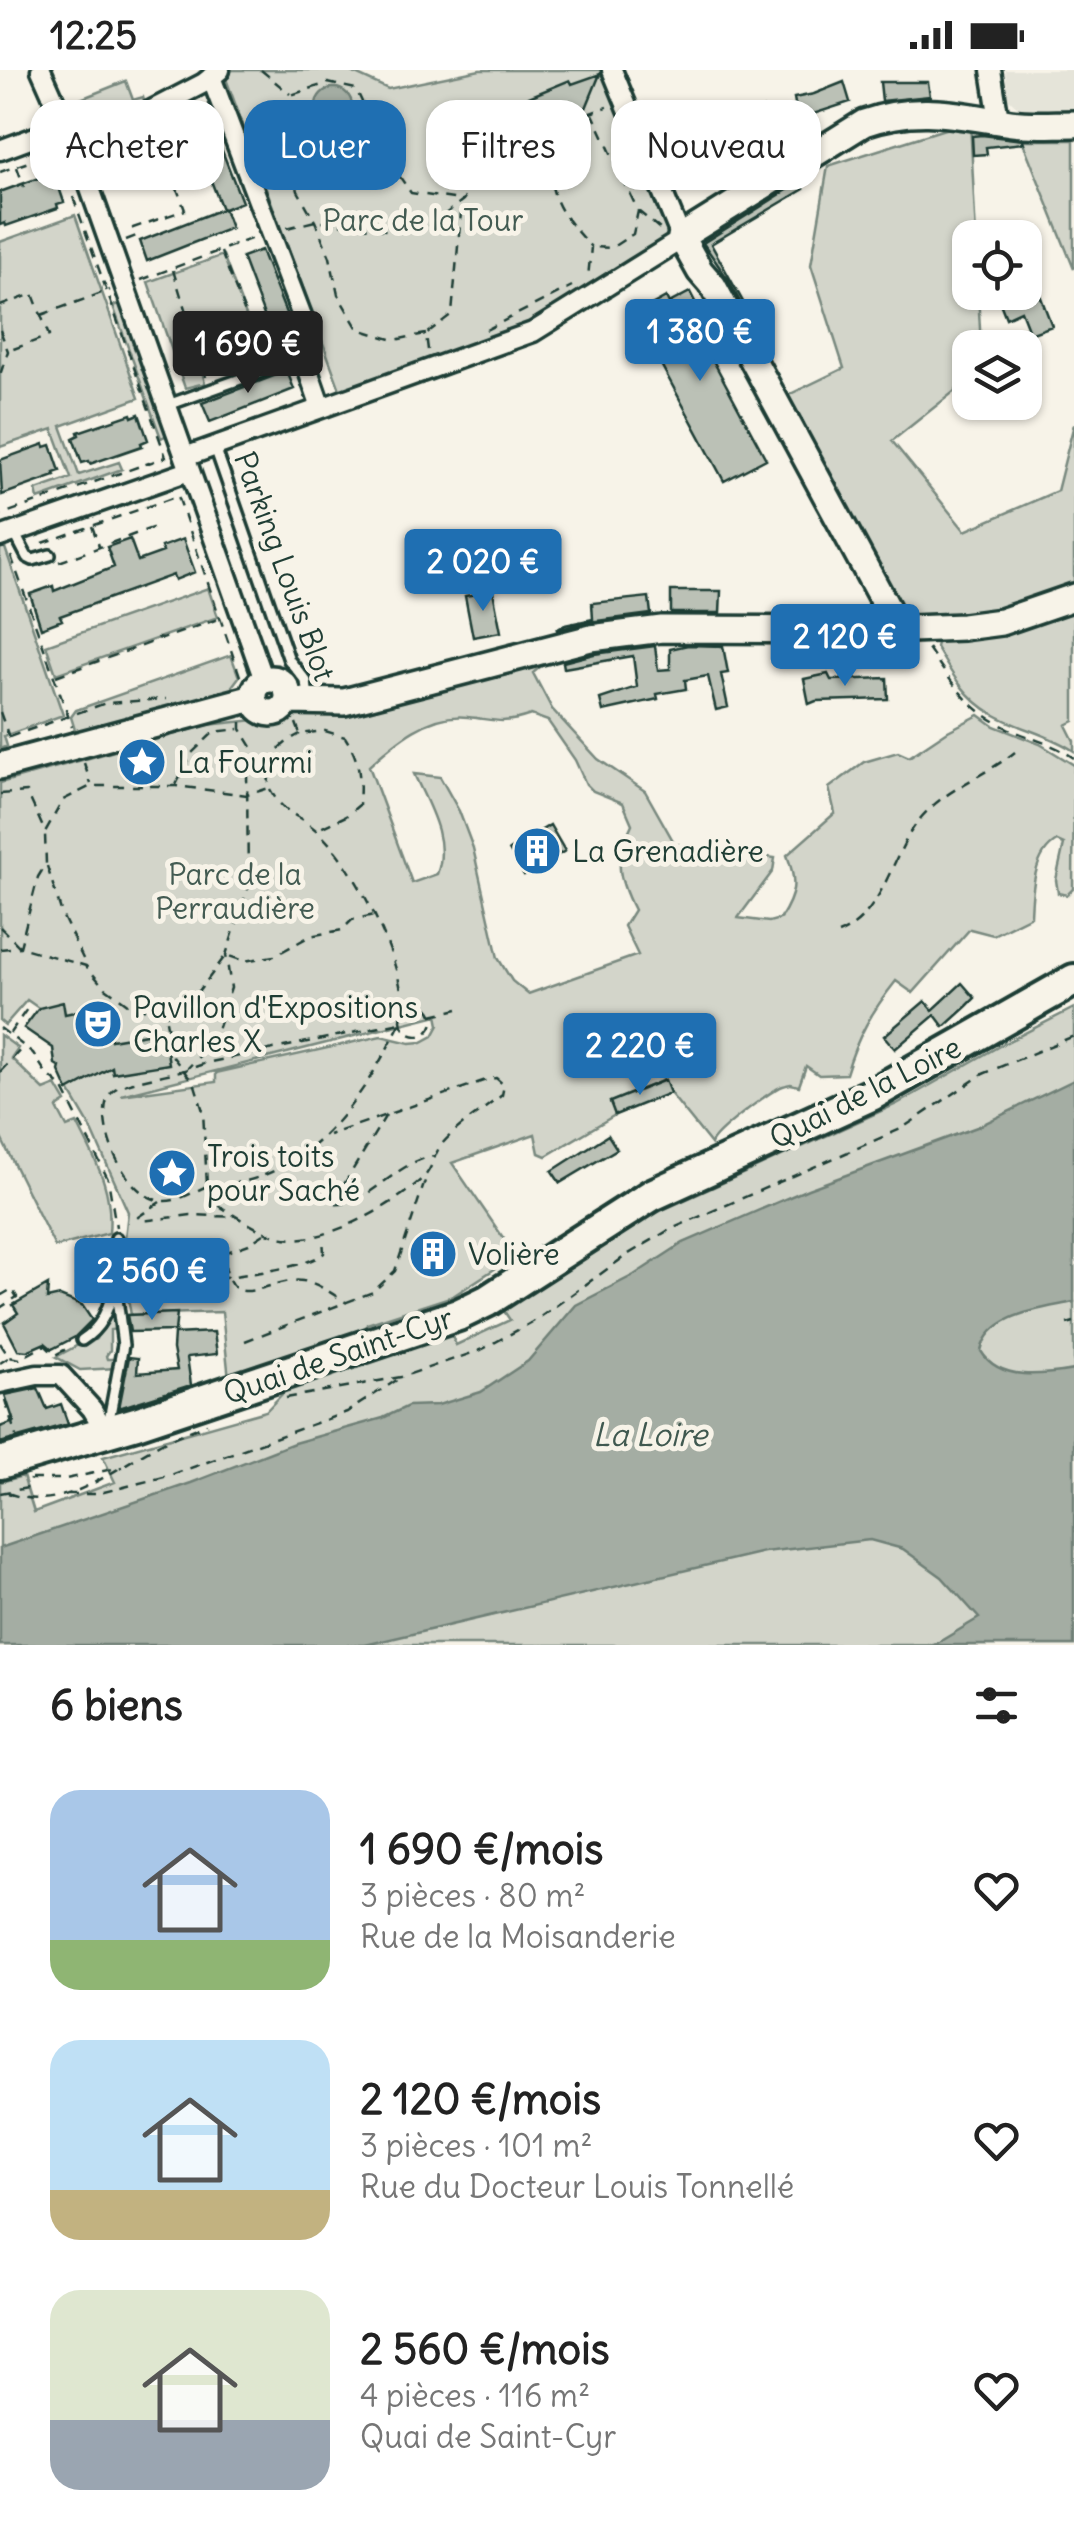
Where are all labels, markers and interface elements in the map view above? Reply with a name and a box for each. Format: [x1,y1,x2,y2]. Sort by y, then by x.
text: 12:25 [50,12,137,59]
chip: Acheter [30,100,224,190]
chip: Louer [244,100,406,190]
chip: Filtres [426,100,591,190]
chip: Nouveau [611,100,821,190]
park label: Parc de la Tour [323,201,523,239]
map controls [952,220,1042,420]
button: locate [952,220,1042,310]
pin: 1 380 € [608,299,792,384]
pin: 1 690 € [156,311,340,396]
text: 1 380 € [647,311,753,352]
text: 1 690 € [195,323,301,364]
button: layers [952,330,1042,420]
street label: Parking Louis Blot [226,446,344,686]
pin: 2 020 € [391,529,575,614]
text: 2 020 € [427,541,540,582]
pin: 2 120 € [753,604,937,689]
text: 2 120 € [793,616,897,657]
place icon: La Fourmi [116,736,168,788]
place label: La Fourmi [177,743,313,781]
building icon: La Grenadière [511,825,563,877]
place label: La Grenadière [572,832,764,870]
park label: Parc de la Perraudière [155,855,315,927]
place label: Pavillon d'Expositions Charles X [133,988,418,1060]
theatre icon: Pavillon d'Expositions Charles X [72,998,124,1050]
pin: 2 220 € [548,1013,732,1098]
text: 2 220 € [585,1025,695,1066]
street label: Quai de la Loire [763,1027,967,1157]
place label: Trois toits pour Saché [207,1137,360,1209]
place icon: Trois toits pour Saché [146,1147,198,1199]
building icon: Volière [407,1228,459,1280]
place label: Volière [468,1235,560,1273]
pin: 2 560 € [60,1238,244,1323]
text: 2 560 € [96,1250,208,1291]
street label: Quai de Saint-Cyr [218,1298,458,1412]
water label: La Loire [593,1414,710,1455]
icon: filters [969,1678,1024,1733]
text: 6 biens [50,1679,183,1731]
text: 1 690 €/mois [360,1823,603,1875]
icon: home [130,1830,250,1950]
icon: heart [969,1863,1024,1918]
text: 3 pièces · 80 m² [360,1875,585,1916]
text: Rue de la Moisanderie [360,1916,676,1957]
text: 2 120 €/mois [360,2073,601,2125]
icon: home [130,2080,250,2200]
icon: heart [969,2113,1024,2168]
text: 3 pièces · 101 m² [360,2125,592,2166]
text: Rue du Docteur Louis Tonnellé [360,2166,794,2207]
text: 2 560 €/mois [360,2323,610,2375]
icon: home [130,2330,250,2450]
icon: heart [969,2363,1024,2418]
text: 4 pièces · 116 m² [360,2375,590,2416]
text: Quai de Saint-Cyr [360,2416,616,2457]

